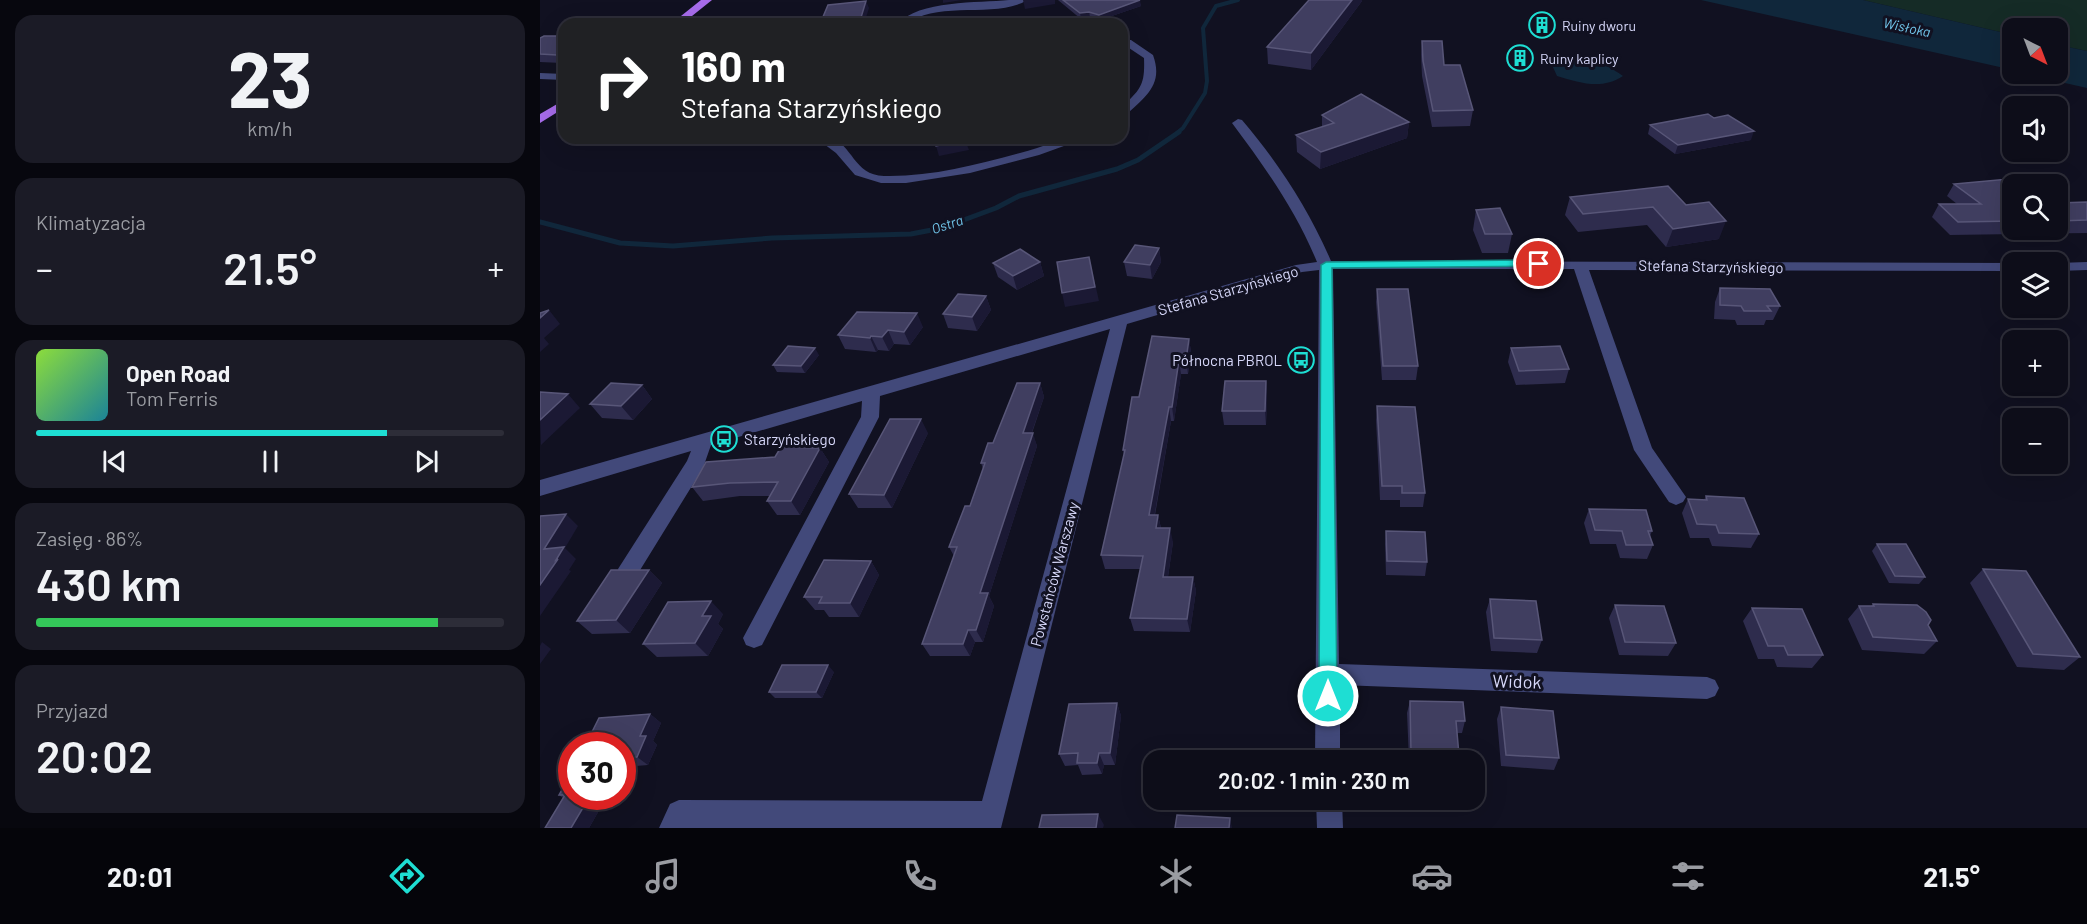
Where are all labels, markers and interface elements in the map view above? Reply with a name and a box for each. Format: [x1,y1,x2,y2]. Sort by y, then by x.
building icon: Ruiny dworu [1527,10,1557,40]
water label: Wisłoka [1882,14,1932,40]
place label: Ruiny dworu [1562,17,1636,34]
north arrow [2002,18,2068,84]
map controls [2002,18,2068,474]
text: 23 [228,30,312,124]
text: 160 m [681,40,786,90]
icon: right [582,42,660,120]
building icon: Ruiny kaplicy [1505,43,1535,73]
place label: Ruiny kaplicy [1540,50,1619,67]
text: Stefana Starzyńskiego [681,91,942,123]
button: sound [2002,96,2068,162]
text: km/h [247,116,293,140]
button: search [2002,174,2068,240]
text: Klimatyzacja [36,210,146,234]
water label: Ostra [929,211,965,237]
pin [1513,238,1564,289]
text: 21.5° [223,240,317,294]
icon: arrive [1522,247,1555,280]
text: − [36,248,53,288]
text: + [487,248,504,288]
button: layers [2002,252,2068,318]
street label: Stefana Starzyńskiego [1638,256,1784,276]
street label: Stefana Starzyńskiego [1156,261,1300,319]
button: + [2002,330,2068,396]
bus stop icon: Północna PBROL [1286,345,1316,375]
place label: Północna PBROL [1172,351,1282,369]
text: Open Road [126,360,230,386]
text: Tom Ferris [126,386,218,410]
button: − [2002,408,2068,474]
bus stop icon: Starzyńskiego [709,424,739,454]
place label: Starzyńskiego [744,430,836,448]
icon: previous [98,445,131,478]
icon: pause [254,445,287,478]
icon: next [410,445,443,478]
street label: Powstańców Warszawy [1026,500,1082,648]
text: Zasięg · 86% [36,526,143,550]
text: 430 km [36,556,182,610]
position arrow [1296,664,1360,728]
street label: Widok [1492,669,1542,693]
text: Przyjazd [36,698,108,722]
text: 20:02 [36,728,153,782]
speed limit sign: 30 [558,732,636,810]
text: 20:02 · 1 min · 230 m [1218,767,1410,793]
icon: directions [386,855,428,897]
icon: music [642,855,684,897]
icon: phone [899,855,941,897]
icon: climate [1155,855,1197,897]
icon: car [1411,855,1453,897]
icon: filters [1667,855,1709,897]
text: 20:01 [107,860,172,892]
text: 21.5° [1923,860,1980,892]

